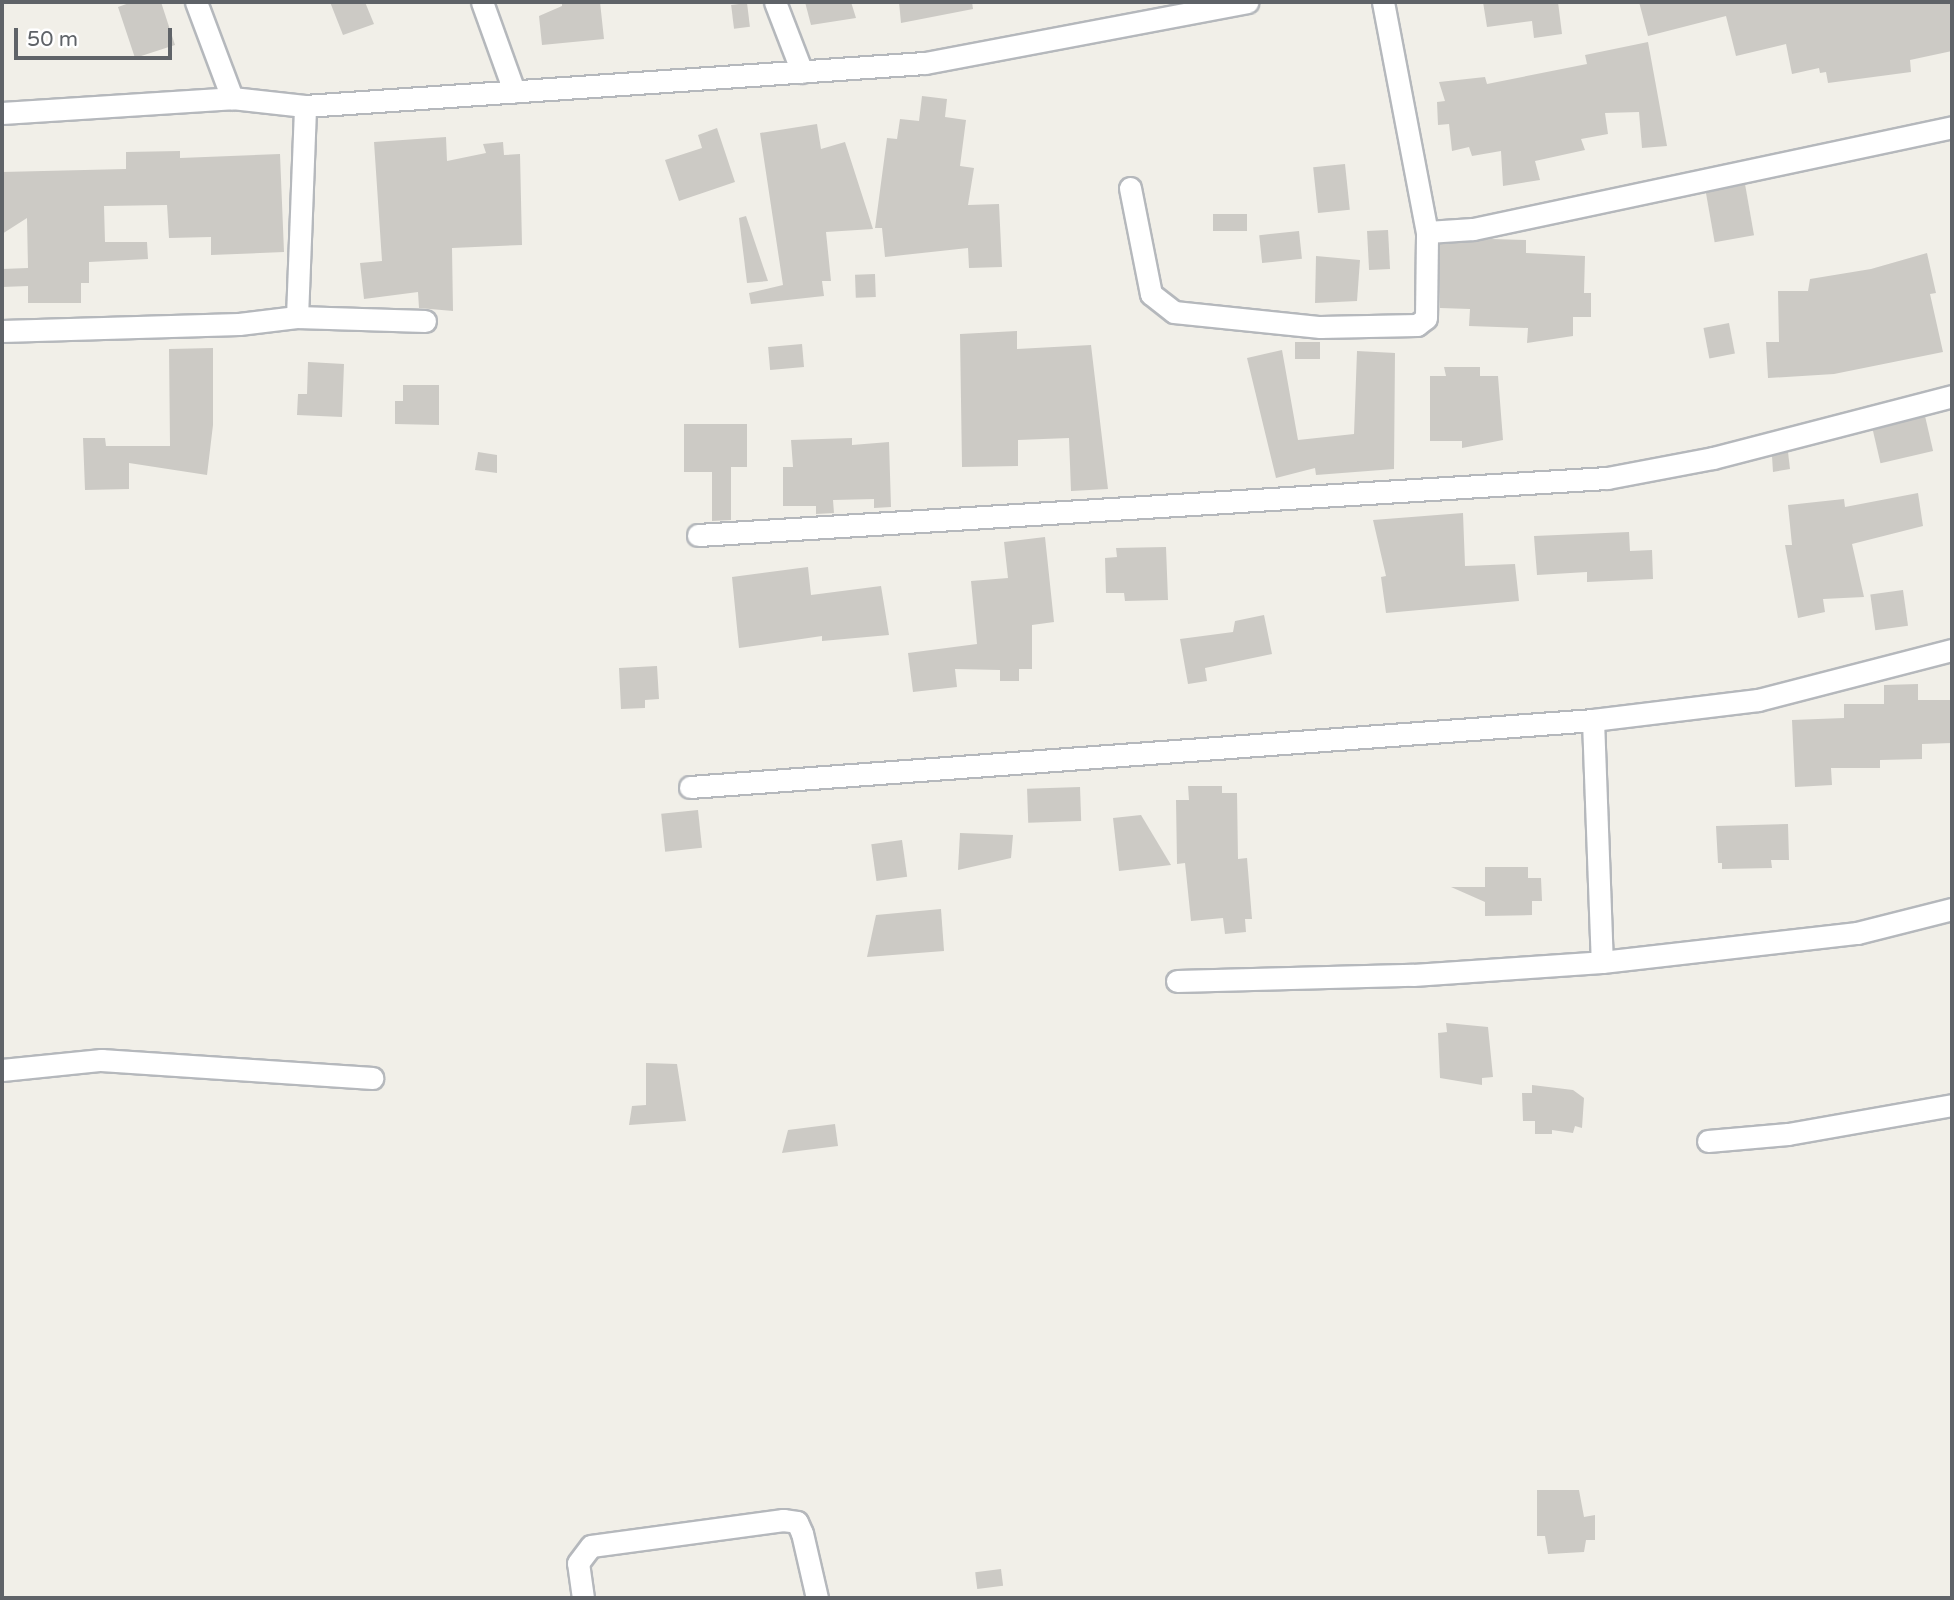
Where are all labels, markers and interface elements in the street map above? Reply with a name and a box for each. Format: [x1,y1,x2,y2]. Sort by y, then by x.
scale bar [18,14,175,58]
text: 50 m [27,27,78,52]

